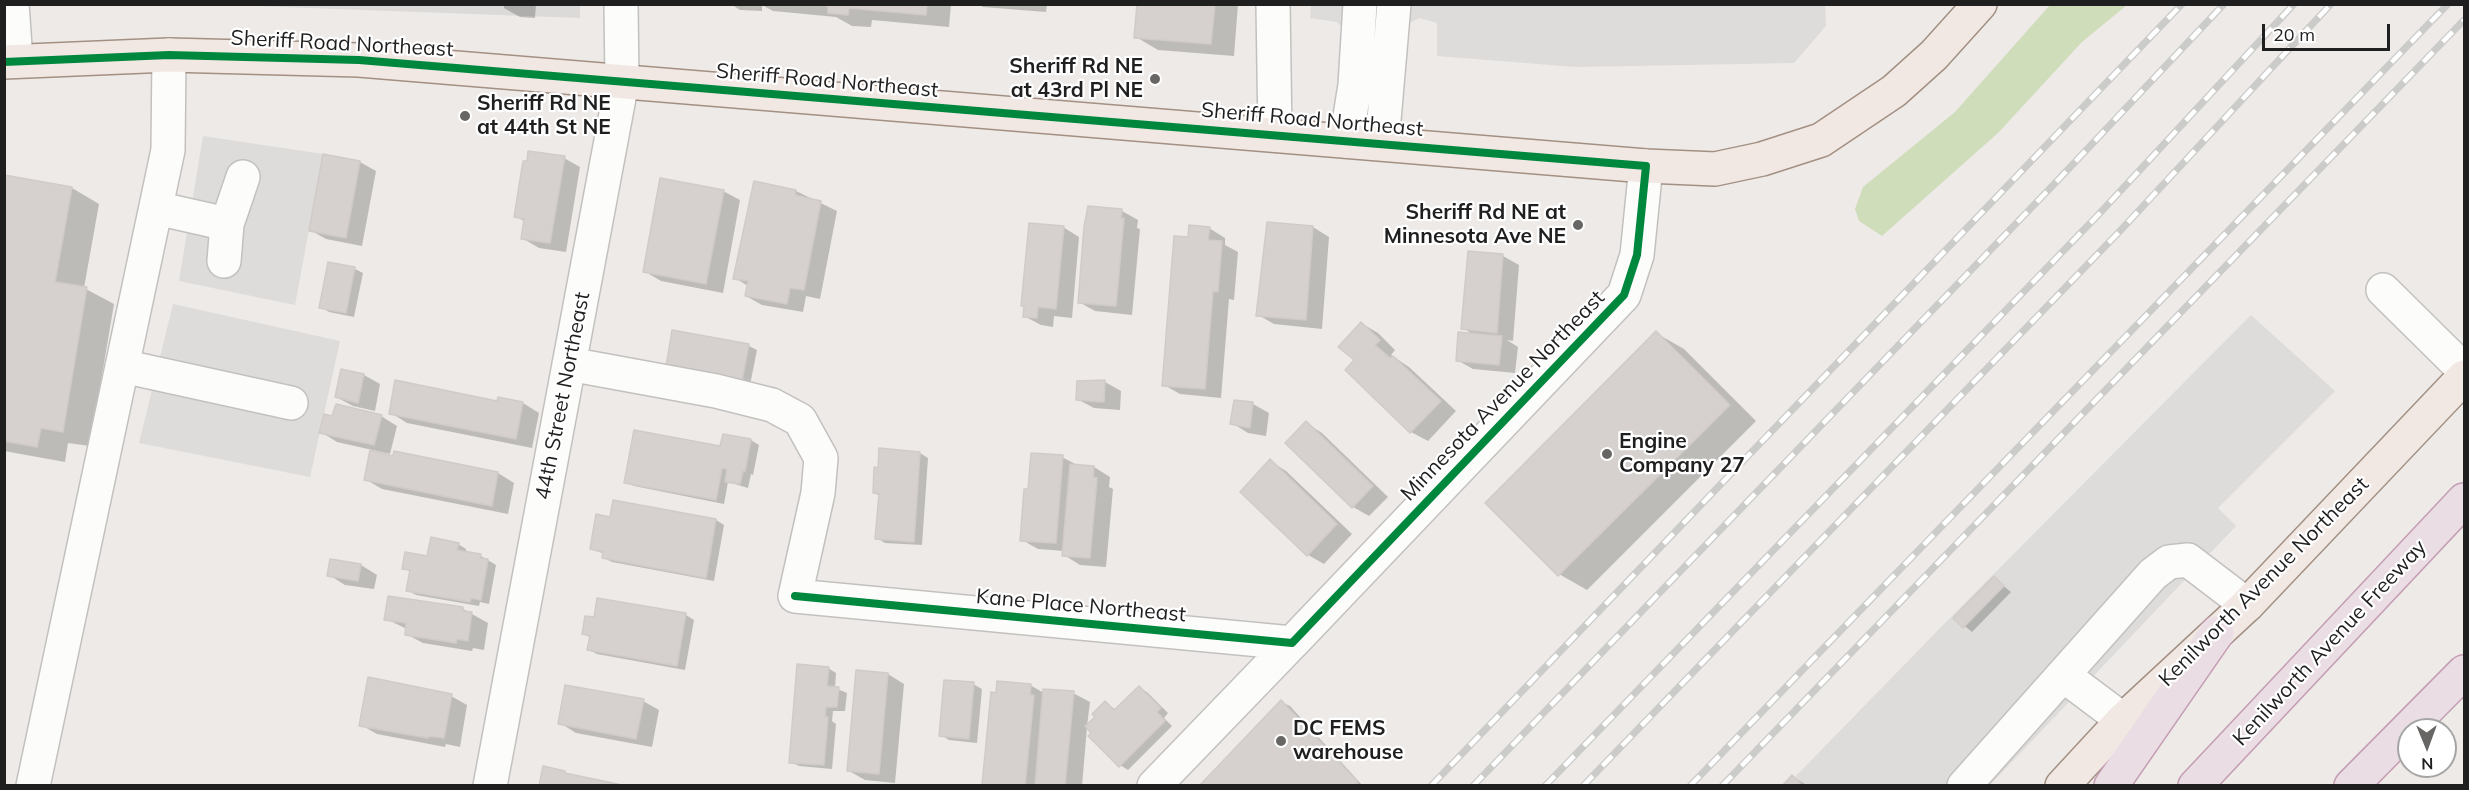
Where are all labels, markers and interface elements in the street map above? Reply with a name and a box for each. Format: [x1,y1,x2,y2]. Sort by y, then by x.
scale bar [2265,12,2392,50]
text: 20 m [2273,23,2315,46]
street label: Sheriff Road Northeast [230,26,454,62]
place label: Sheriff Rd NE at 43rd Pl NE [1009,54,1143,104]
street label: Sheriff Road Northeast [715,59,939,103]
marker: Sheriff Rd NE at 43rd Pl NE [1148,72,1162,86]
place label: Sheriff Rd NE at 44th St NE [477,91,611,141]
street label: Sheriff Road Northeast [1200,98,1424,142]
marker: Sheriff Rd NE at 44th St NE [458,109,472,123]
place label: Sheriff Rd NE at Minnesota Ave NE [1384,200,1566,250]
marker: Sheriff Rd NE at Minnesota Ave NE [1571,218,1585,232]
street label: Minnesota Avenue Northeast [1396,286,1610,506]
street label: 44th Street Northeast [530,290,596,502]
place label: Engine Company 27 [1619,429,1745,479]
marker: Engine Company 27 [1600,447,1614,461]
street label: Kenilworth Avenue Northeast [2154,472,2374,692]
street label: Kenilworth Avenue Freeway [2228,535,2432,751]
street label: Kane Place Northeast [975,584,1187,628]
place label: DC FEMS warehouse [1293,716,1404,766]
north arrow [2397,718,2457,778]
marker: DC FEMS warehouse [1274,734,1288,748]
text: N [2421,754,2433,774]

